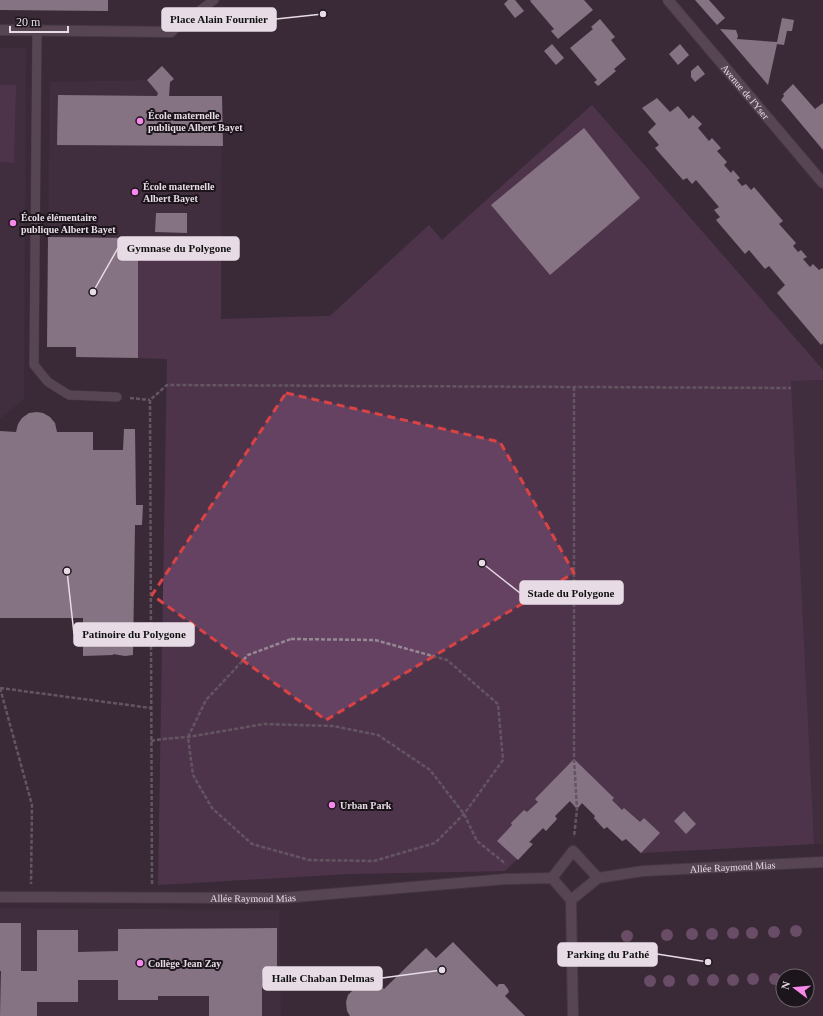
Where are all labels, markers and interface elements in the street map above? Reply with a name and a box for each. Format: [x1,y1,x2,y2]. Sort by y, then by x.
scale bar [10,8,68,34]
callout: Place Alain Fournier [162,8,276,31]
text: Place Alain Fournier [170,13,268,25]
text: 20 m [16,15,41,29]
street label: Avenue de l'Yser [719,62,772,122]
place label: École maternelle publique Albert Bayet [148,110,243,133]
marker: École maternelle publique Albert Bayet [135,116,145,126]
place label: École maternelle Albert Bayet [143,181,215,204]
marker: École maternelle Albert Bayet [130,187,140,197]
place label: École élémentaire publique Albert Bayet [21,212,116,235]
marker: École élémentaire publique Albert Bayet [8,218,18,228]
callout: Gymnase du Polygone [118,237,239,260]
text: Gymnase du Polygone [127,242,231,254]
callout: Stade du Polygone [520,581,623,604]
text: Stade du Polygone [528,587,615,599]
callout: Patinoire du Polygone [74,623,194,646]
text: Patinoire du Polygone [82,628,186,640]
marker: Urban Park [327,800,337,810]
place label: Urban Park [340,800,392,811]
street label: Allée Raymond Mias [690,859,776,875]
street label: Allée Raymond Mias [210,892,296,904]
callout: Parking du Pathé [558,943,657,966]
text: Parking du Pathé [567,948,649,960]
marker: Collège Jean Zay [135,958,145,968]
place label: Collège Jean Zay [148,958,221,969]
callout: Halle Chaban Delmas [263,967,382,990]
north arrow [775,968,815,1008]
text: Halle Chaban Delmas [272,972,375,984]
text: N [779,980,792,991]

